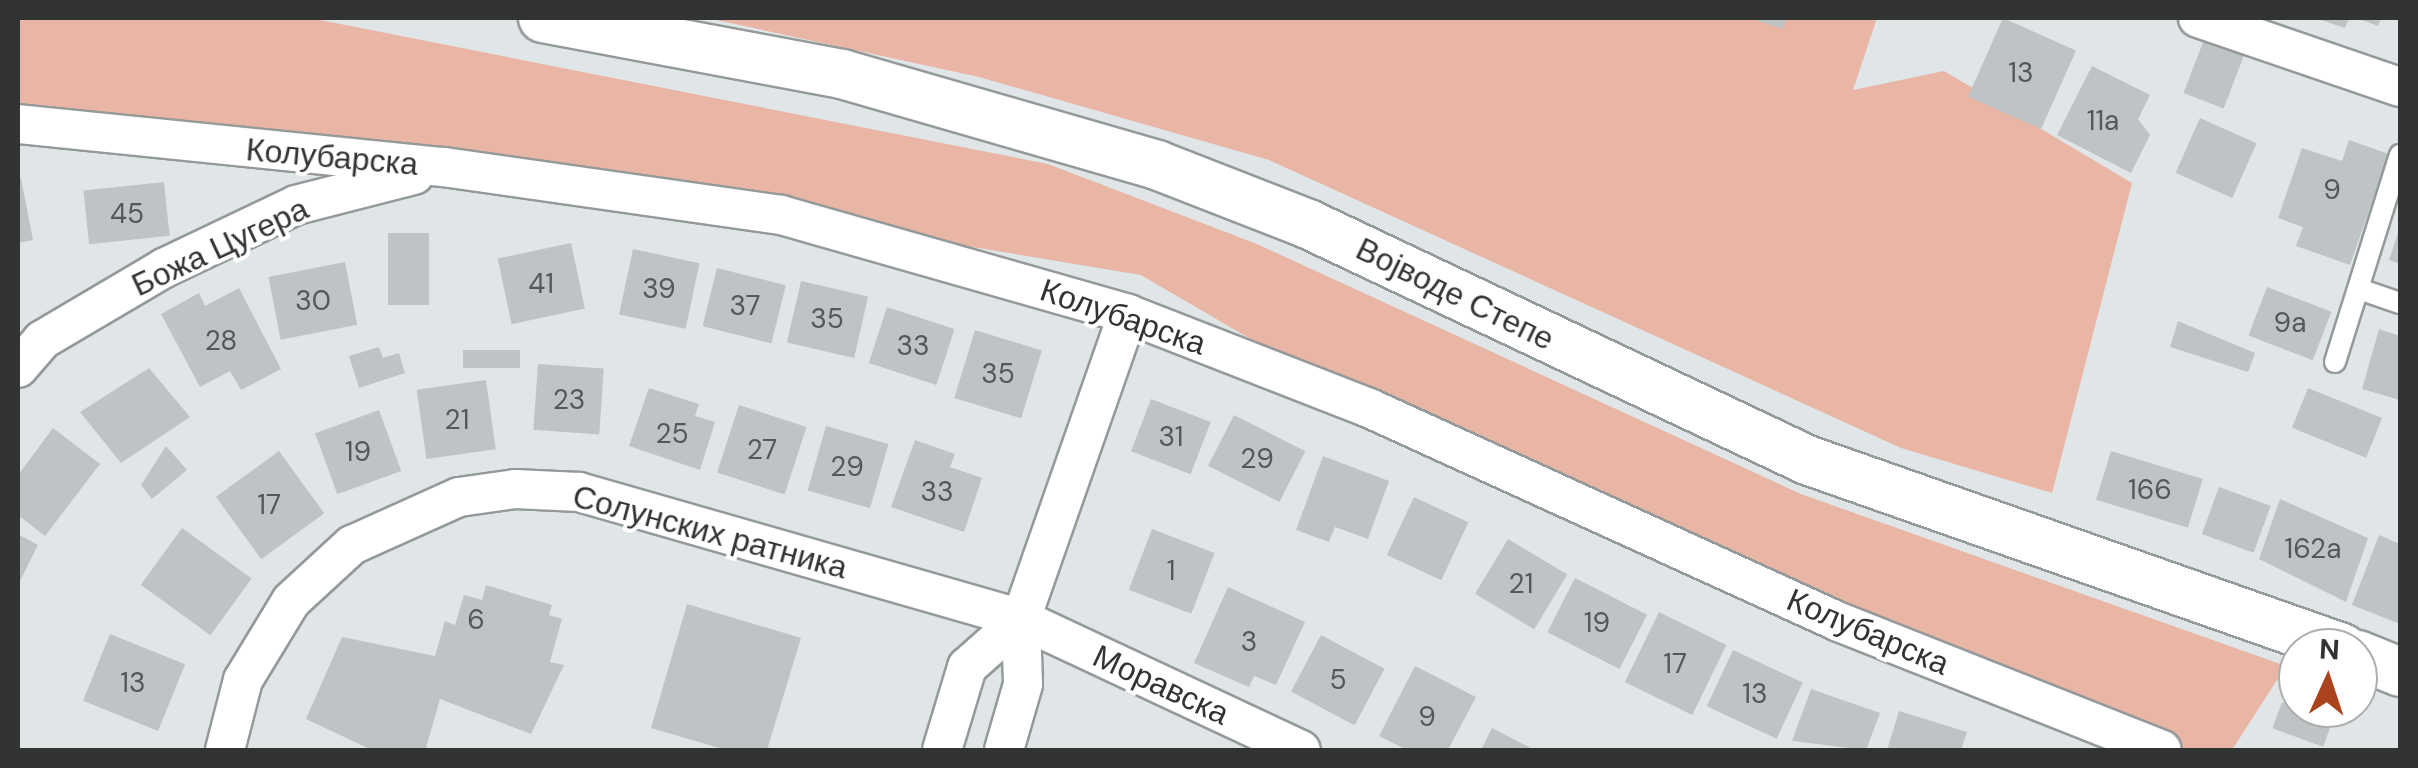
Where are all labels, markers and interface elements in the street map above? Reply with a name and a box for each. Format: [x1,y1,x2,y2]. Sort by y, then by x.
house number: 13 [2008,56,2034,90]
house number: 11a [2087,104,2119,138]
street label: Колубарска [244,130,420,184]
house number: 9 [2323,173,2341,207]
street label: Божа Цугера [126,189,314,305]
house number: 45 [110,197,144,231]
street label: Војводе Степе [1350,230,1560,358]
house number: 41 [528,267,554,301]
street label: Колубарска [1035,271,1211,363]
house number: 39 [642,272,676,306]
house number: 30 [295,284,331,318]
house number: 37 [729,289,761,323]
house number: 35 [810,302,844,336]
house number: 9a [2274,306,2306,340]
house number: 28 [205,324,237,358]
house number: 33 [896,329,930,363]
house number: 35 [981,357,1015,391]
house number: 23 [553,383,585,417]
house number: 21 [445,403,469,437]
house number: 25 [655,417,689,451]
house number: 31 [1159,420,1183,454]
house number: 27 [747,433,777,467]
house number: 19 [345,435,371,469]
house number: 29 [1240,442,1274,476]
house number: 29 [830,450,864,484]
house number: 166 [2128,473,2172,507]
house number: 33 [920,475,954,509]
street label: Солунских ратника [569,477,851,587]
house number: 17 [257,488,281,522]
house number: 162a [2285,532,2341,566]
house number: 1 [1167,554,1175,588]
house number: 21 [1509,567,1533,601]
street label: Колубарска [1781,581,1955,683]
house number: 6 [467,603,485,637]
house number: 19 [1584,606,1610,640]
house number: 3 [1241,625,1257,659]
north arrow [2278,628,2378,728]
text: N [2318,631,2341,669]
street label: Моравска [1087,637,1235,733]
house number: 17 [1663,647,1687,681]
house number: 5 [1329,663,1347,697]
house number: 13 [120,666,146,700]
house number: 13 [1742,677,1768,711]
house number: 9 [1418,700,1436,734]

